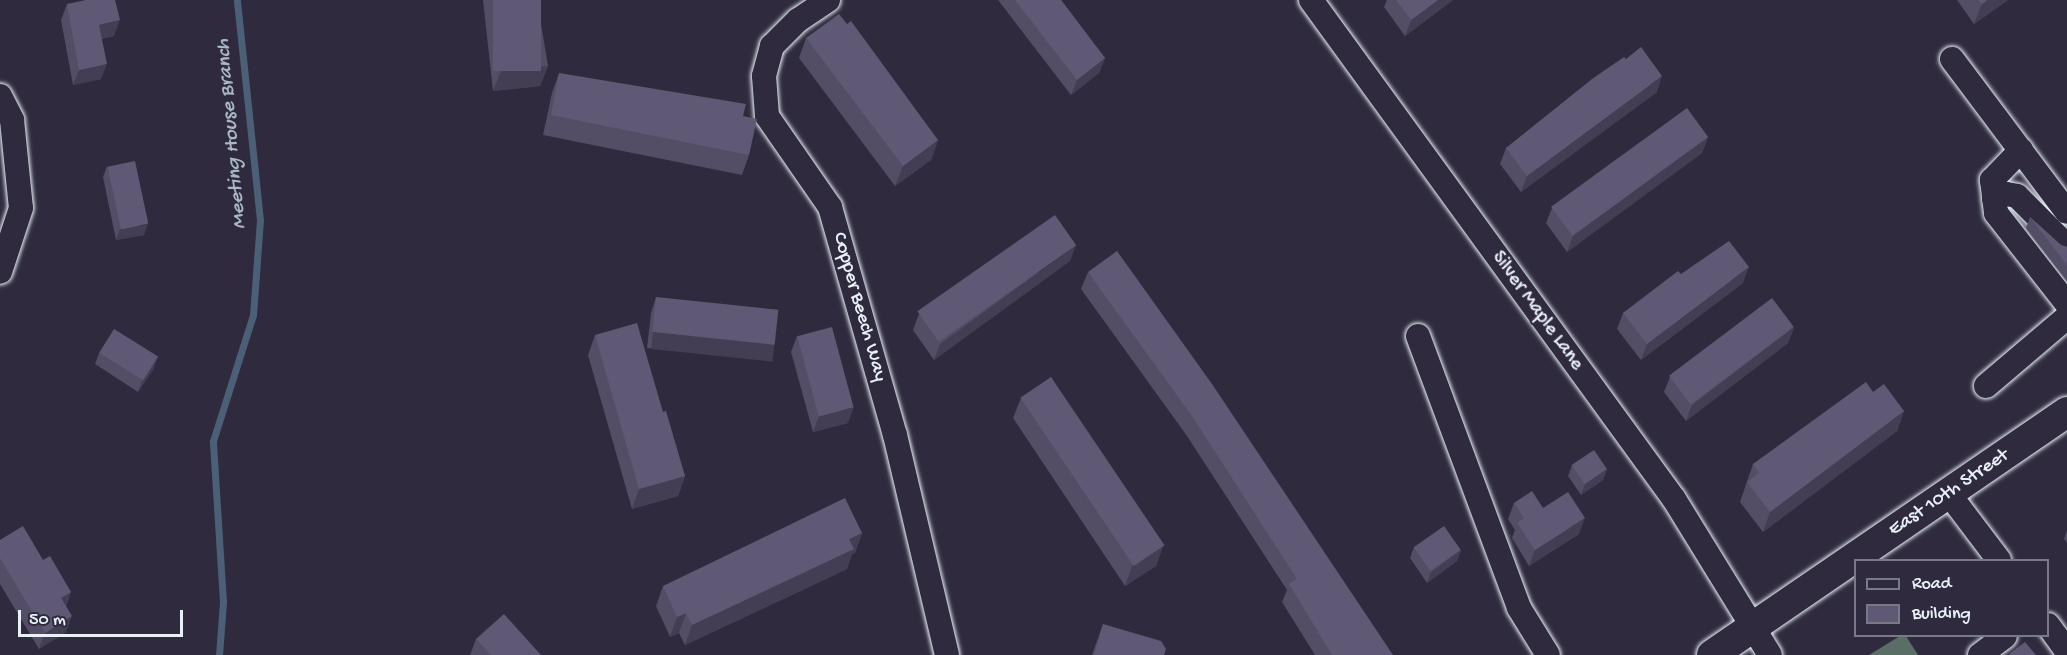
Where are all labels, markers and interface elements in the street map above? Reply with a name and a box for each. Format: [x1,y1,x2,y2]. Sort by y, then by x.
water label: Meeting House Branch [212,38,254,230]
street label: Copper Beech Way [826,230,892,384]
street label: Silver Maple Lane [1486,247,1588,375]
street label: East 10th Street [1884,444,2014,542]
legend [1854,559,2049,637]
text: Road [1912,574,1951,595]
scale bar [21,598,186,636]
text: Building [1912,604,1971,625]
text: 50 m [29,610,66,631]

